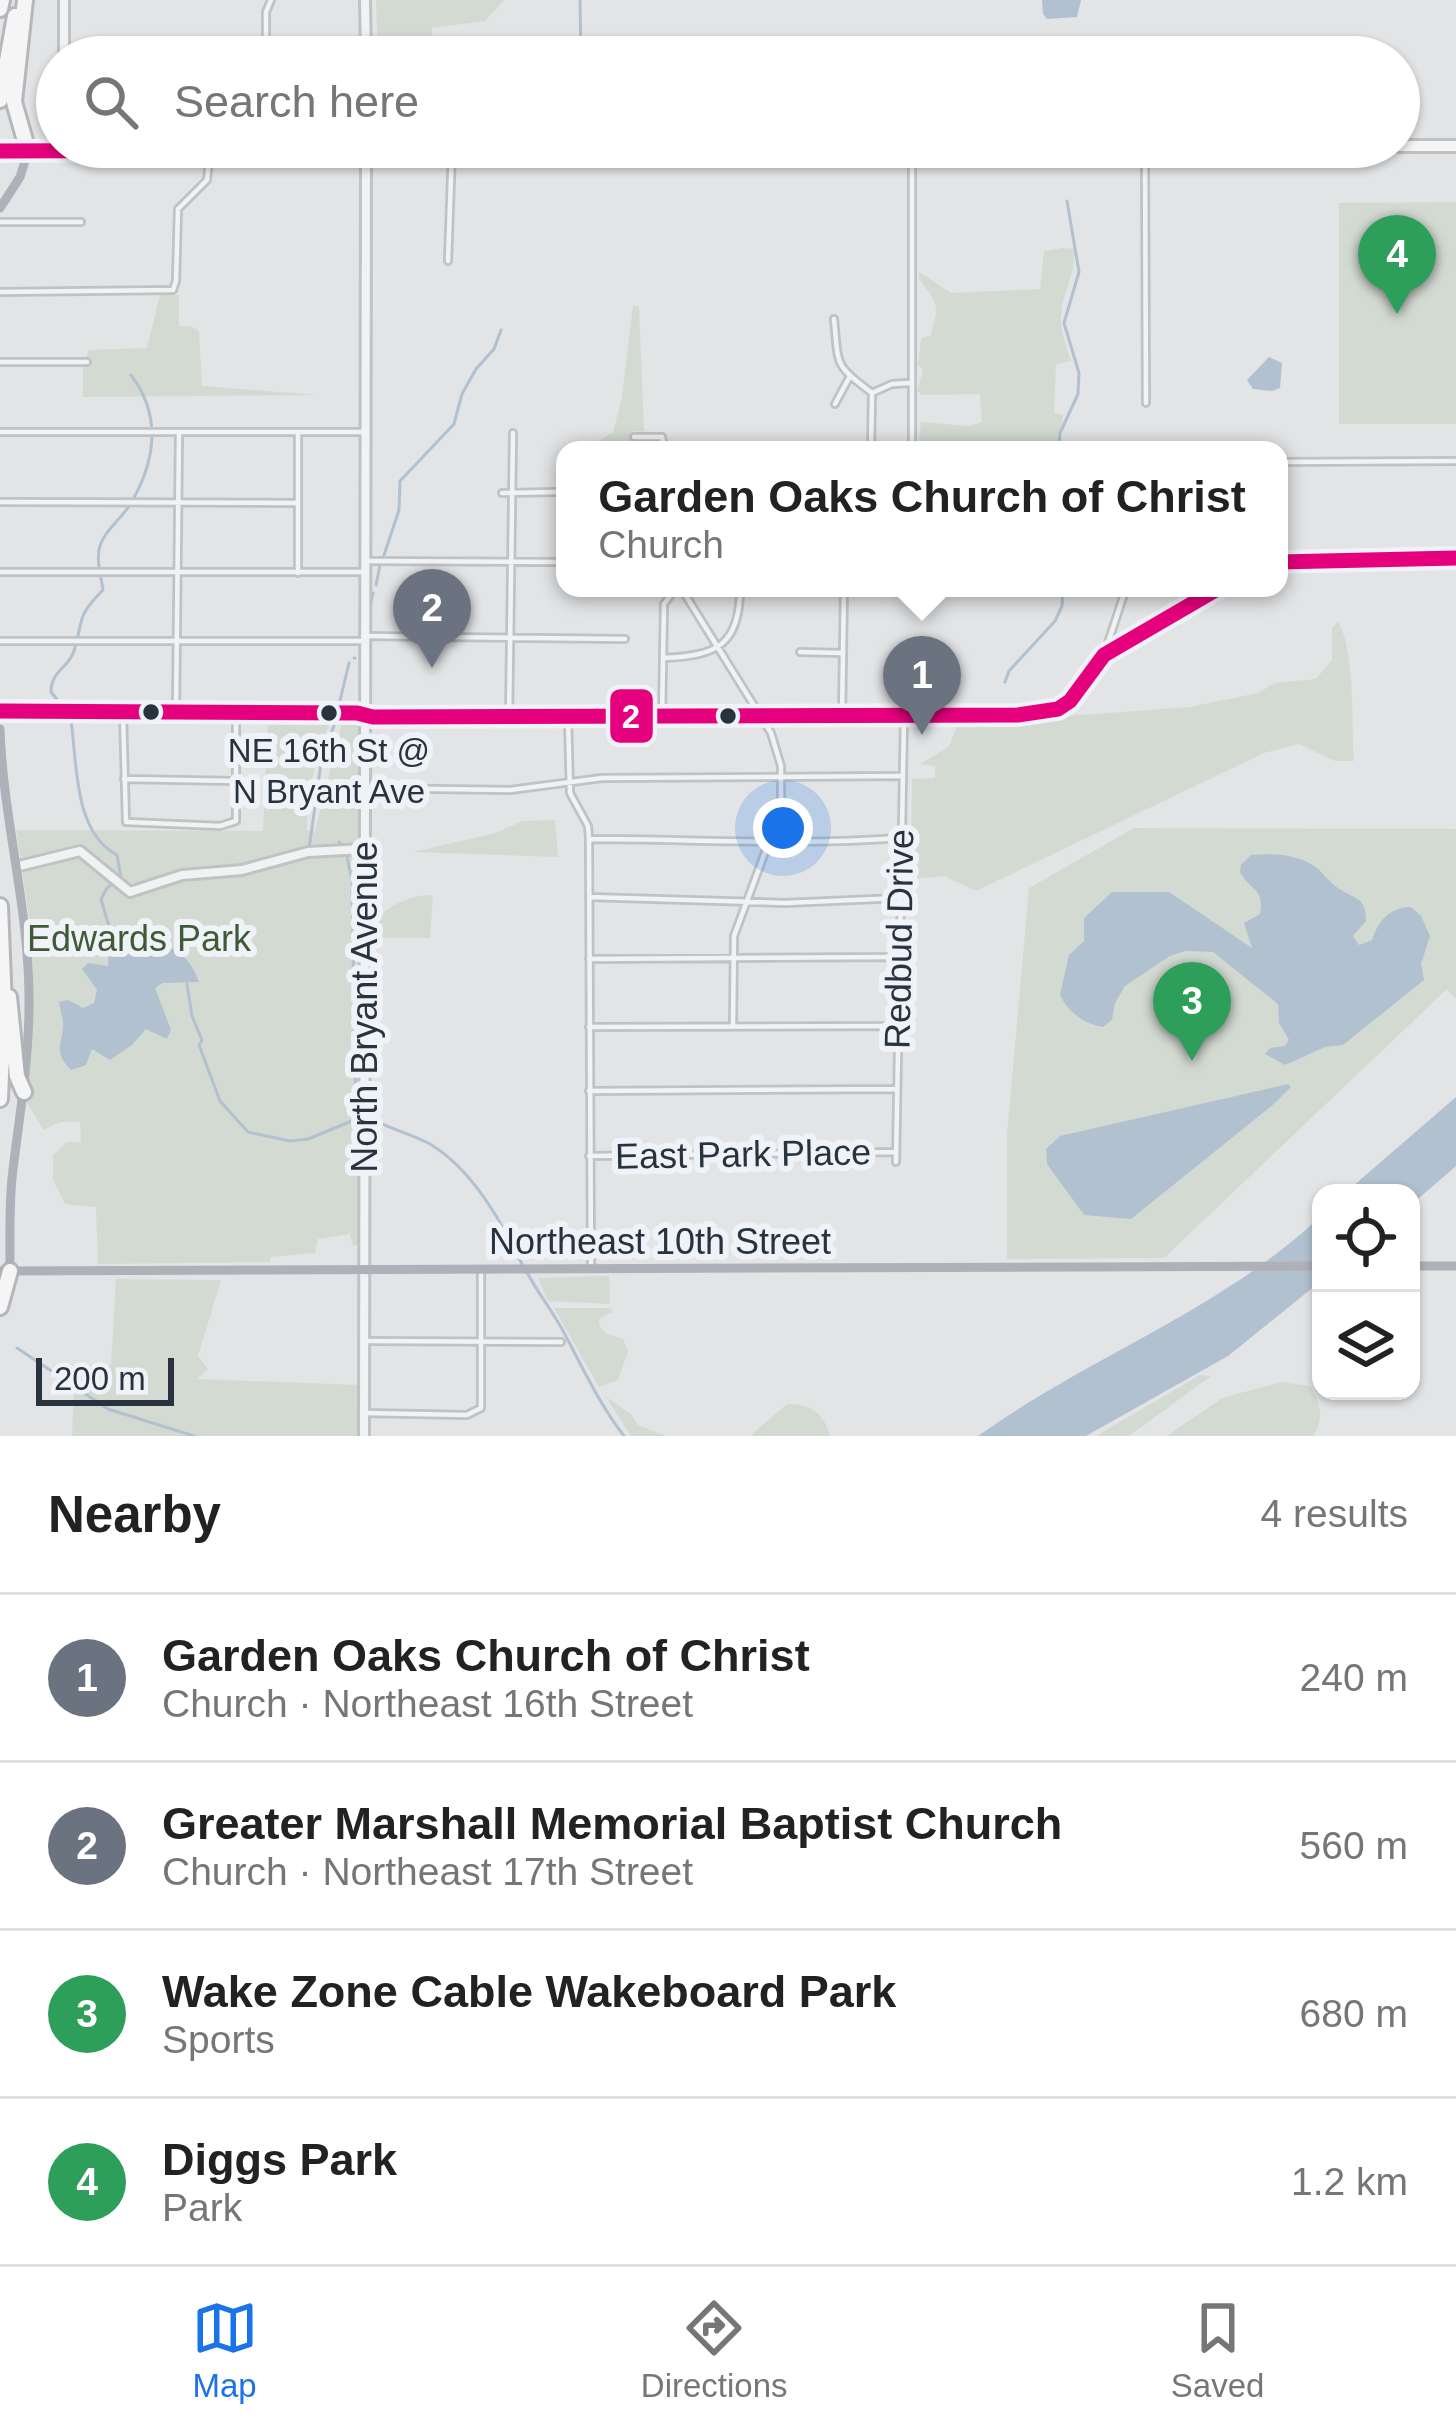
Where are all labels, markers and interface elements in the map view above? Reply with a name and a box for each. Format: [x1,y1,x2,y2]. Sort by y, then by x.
search box [36,36,1420,168]
icon: search [78,69,144,135]
text: Search here [174,76,419,127]
pin: 4 [1358,215,1436,314]
popup [556,441,1288,597]
text: Garden Oaks Church of Christ [598,471,1246,522]
text: Church [598,523,724,566]
pin: 2 [393,569,471,668]
pin: 1 [883,636,961,735]
line badge: 2 [608,687,655,745]
text: 2 [622,698,640,735]
unlabelled marker [140,701,162,723]
marker: NE 16th St @ N Bryant Ave [318,702,340,724]
unlabelled marker [717,705,739,727]
place label: NE 16th St @ N Bryant Ave [228,732,430,810]
your location [753,798,813,858]
street label: Redbud Drive [877,829,921,1049]
street label: North Bryant Avenue [344,841,385,1173]
park label: Edwards Park [27,918,252,959]
pin: 3 [1153,962,1231,1061]
street label: East Park Place [615,1131,871,1177]
map controls [1312,1184,1420,1400]
button: locate [1312,1184,1420,1292]
street label: Northeast 10th Street [489,1221,831,1262]
button: layers [1312,1292,1420,1400]
scale bar [36,1352,174,1405]
text: 200 m [54,1360,146,1397]
text: Nearby [48,1486,221,1543]
text: 4 results [1261,1492,1408,1535]
text: Garden Oaks Church of Christ [162,1630,810,1681]
text: 1 [76,1656,98,1699]
text: 240 m [1300,1656,1408,1699]
text: Church · Northeast 16th Street [162,1682,693,1725]
text: Greater Marshall Memorial Baptist Church [162,1798,1062,1849]
text: 2 [76,1824,98,1867]
text: 560 m [1300,1824,1408,1867]
text: Church · Northeast 17th Street [162,1850,693,1893]
text: Wake Zone Cable Wakeboard Park [162,1966,896,2017]
text: 3 [76,1992,98,2035]
text: 680 m [1300,1992,1408,2035]
text: Sports [162,2018,275,2061]
text: Diggs Park [162,2134,397,2185]
text: 4 [76,2160,98,2203]
text: 1.2 km [1291,2160,1408,2203]
text: Park [162,2186,242,2229]
tab: Map [192,2295,258,2405]
tab: Directions [641,2295,788,2405]
tab: Saved [1171,2295,1264,2405]

